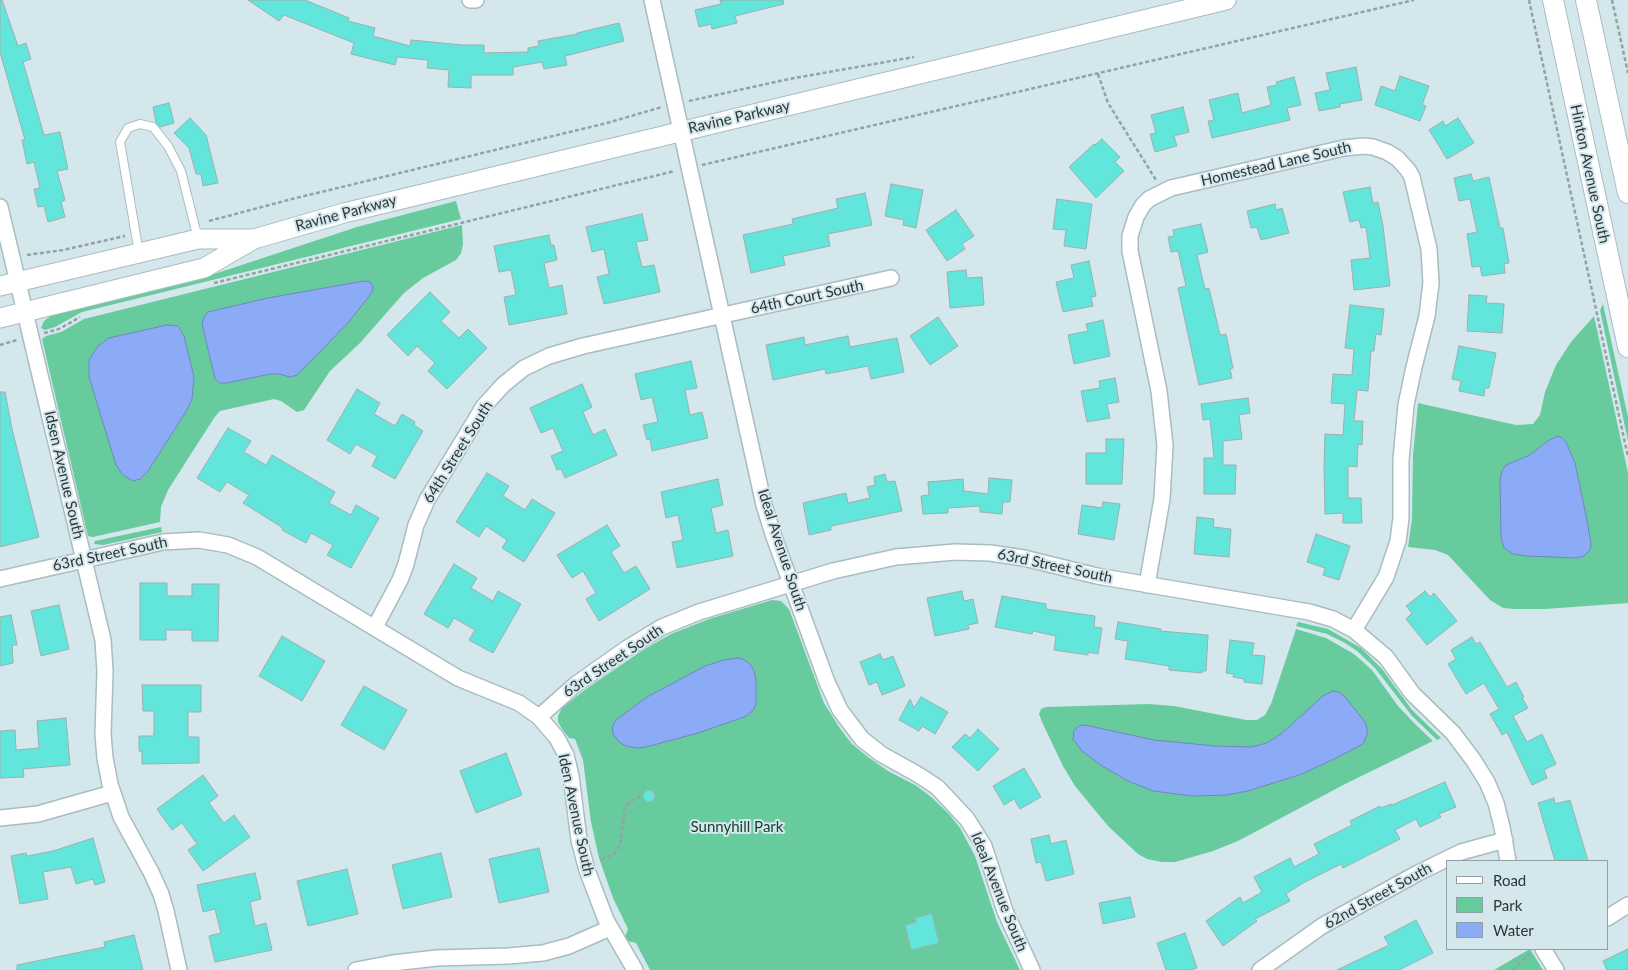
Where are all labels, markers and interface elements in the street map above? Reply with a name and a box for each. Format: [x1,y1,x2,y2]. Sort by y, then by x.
street label: Ravine Parkway [686,97,792,137]
street label: Hinton Avenue South [1566,103,1614,245]
street label: Homestead Lane South [1199,138,1353,190]
street label: Ravine Parkway [293,191,399,235]
street label: 64th Court South [749,276,865,318]
street label: 64th Street South [419,398,497,506]
street label: Idsen Avenue South [40,409,88,541]
street label: Ideal Avenue South [754,487,810,613]
street label: 63rd Street South [51,533,169,575]
street label: 63rd Street South [996,545,1114,587]
street label: 63rd Street South [560,621,666,701]
street label: Iden Avenue South [554,752,598,878]
park label: Sunnyhill Park [691,818,783,836]
street label: Ideal Avenue South [967,830,1031,954]
street label: 62nd Street South [1321,859,1435,933]
legend [1446,860,1608,950]
text: Road [1493,871,1526,889]
text: Park [1493,896,1522,914]
text: Water [1493,921,1534,939]

